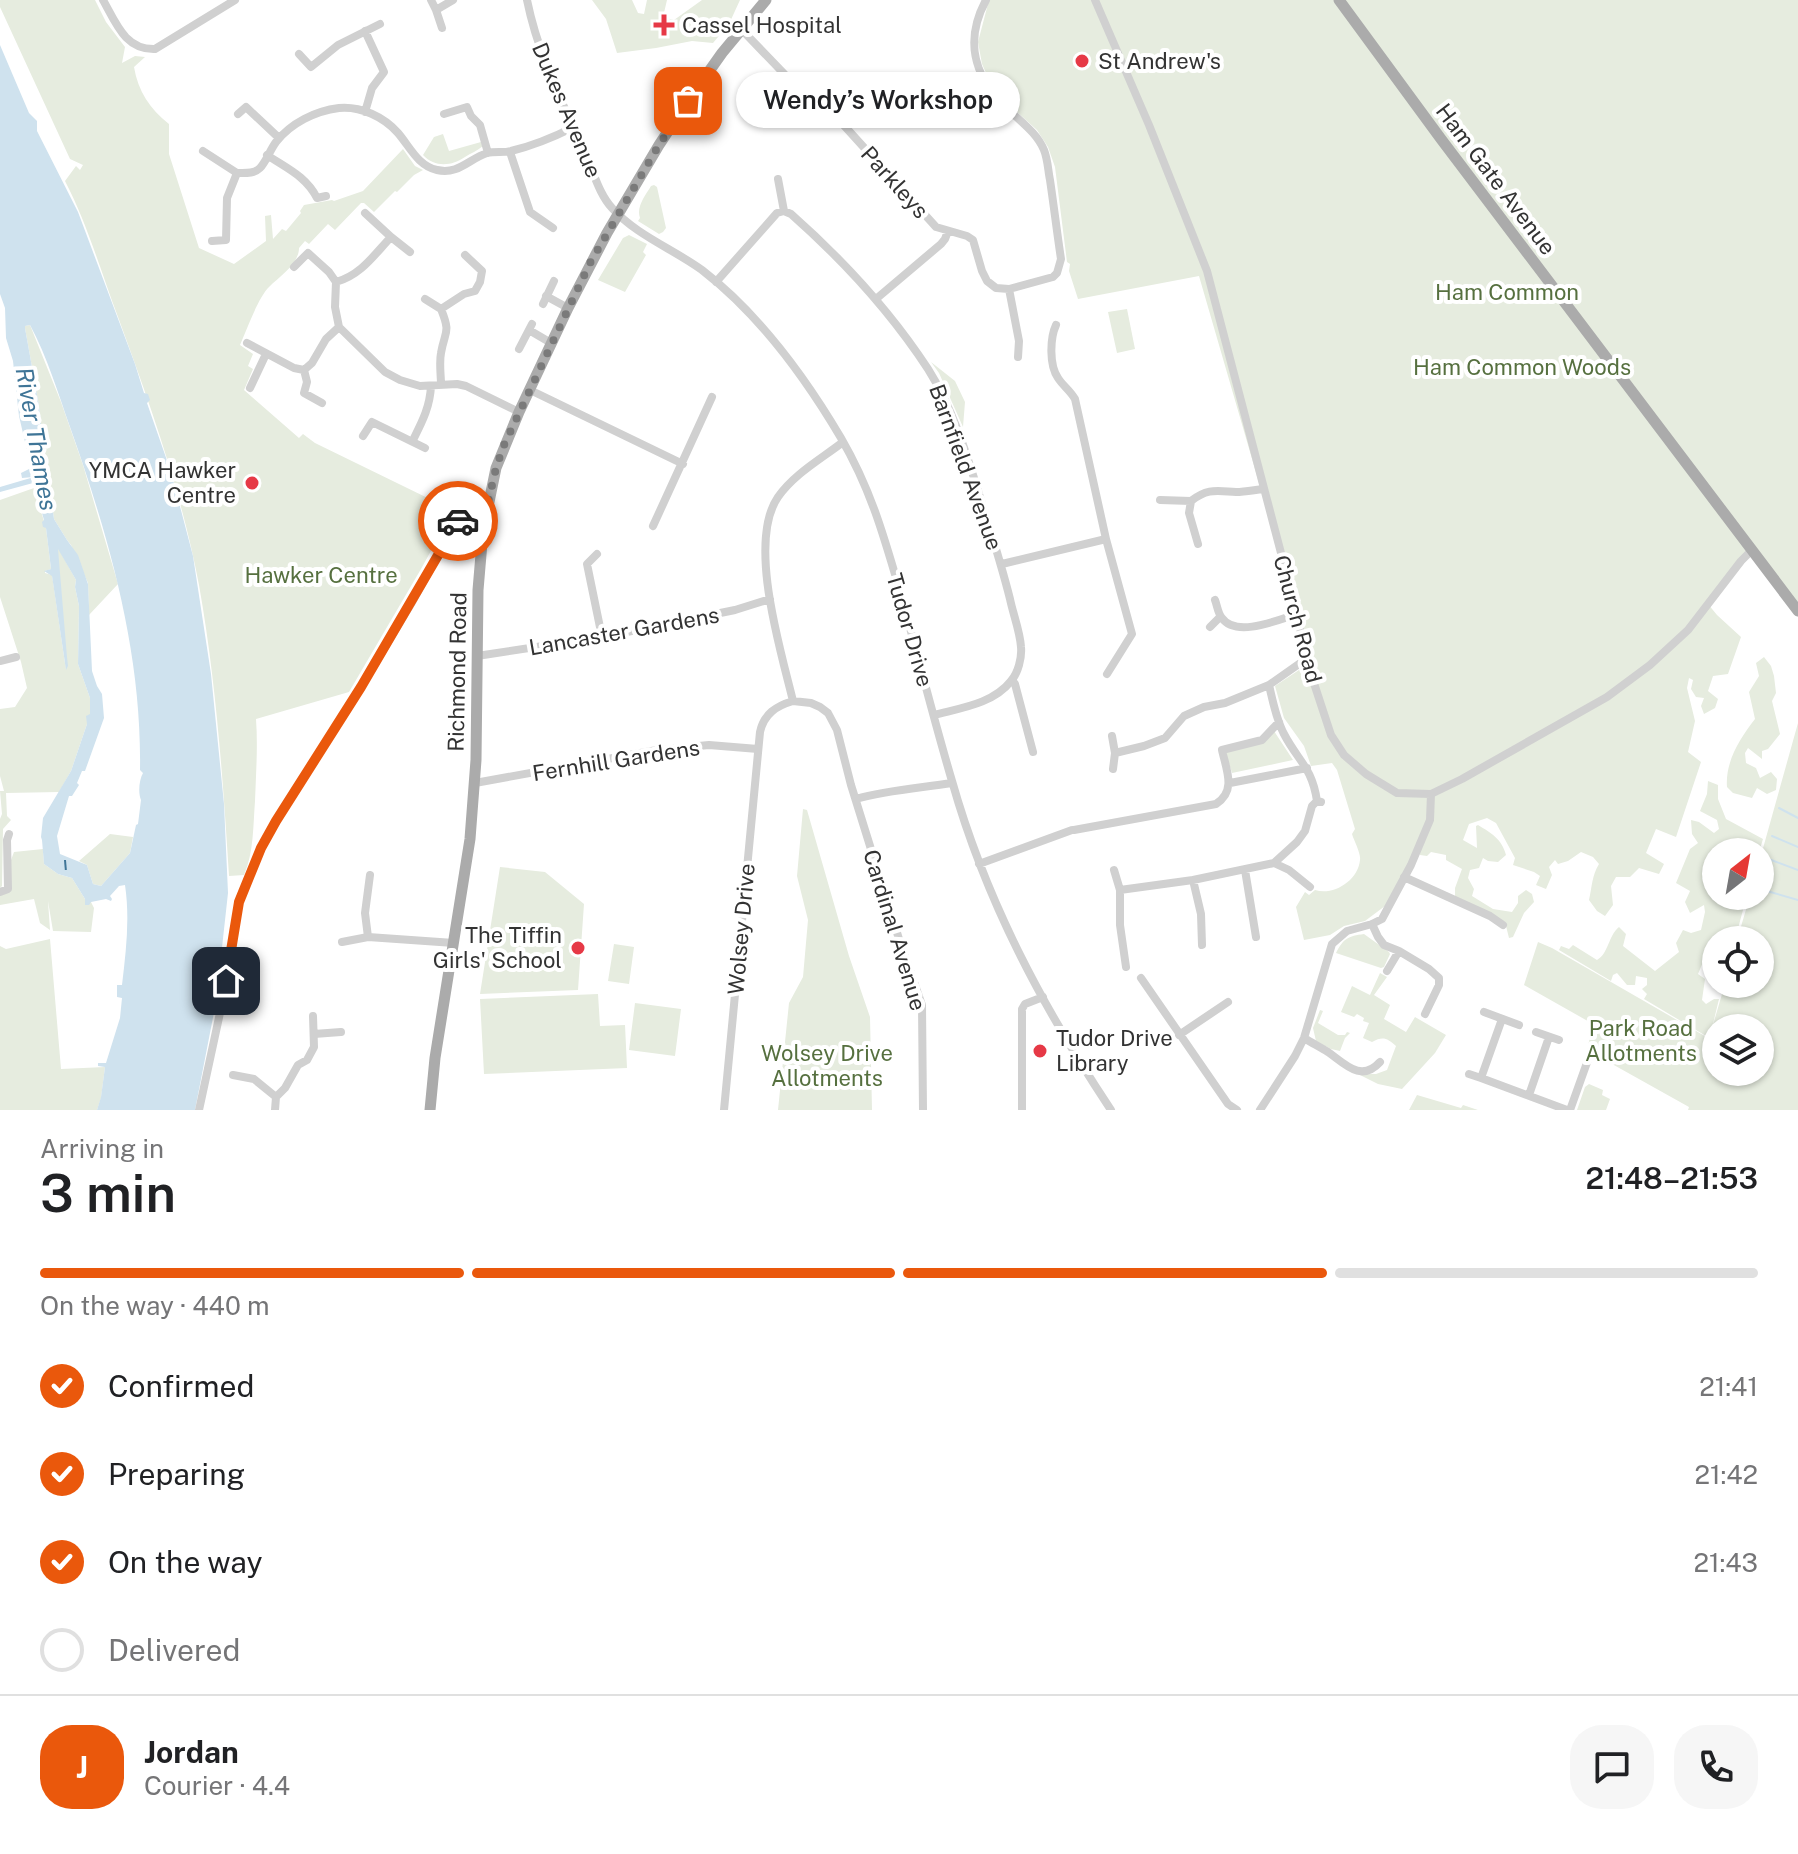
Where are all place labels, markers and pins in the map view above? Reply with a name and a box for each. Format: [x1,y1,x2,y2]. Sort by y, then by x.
place label: Cassel Hospital [682,12,842,38]
marker: Cassel Hospital [653,14,675,36]
place label: St Andrew's [1098,48,1221,74]
marker: St Andrew's [1073,52,1091,70]
pin [654,67,722,135]
callout: Wendy’s Workshop [736,73,1020,129]
place label: YMCA Hawker Centre [89,457,236,508]
marker: YMCA Hawker Centre [243,474,261,492]
place label: The Tiffin Girls' School [433,922,562,973]
marker: The Tiffin Girls' School [569,939,587,957]
pin [192,947,260,1015]
place label: Tudor Drive Library [1056,1025,1173,1076]
marker: Tudor Drive Library [1031,1042,1049,1060]

